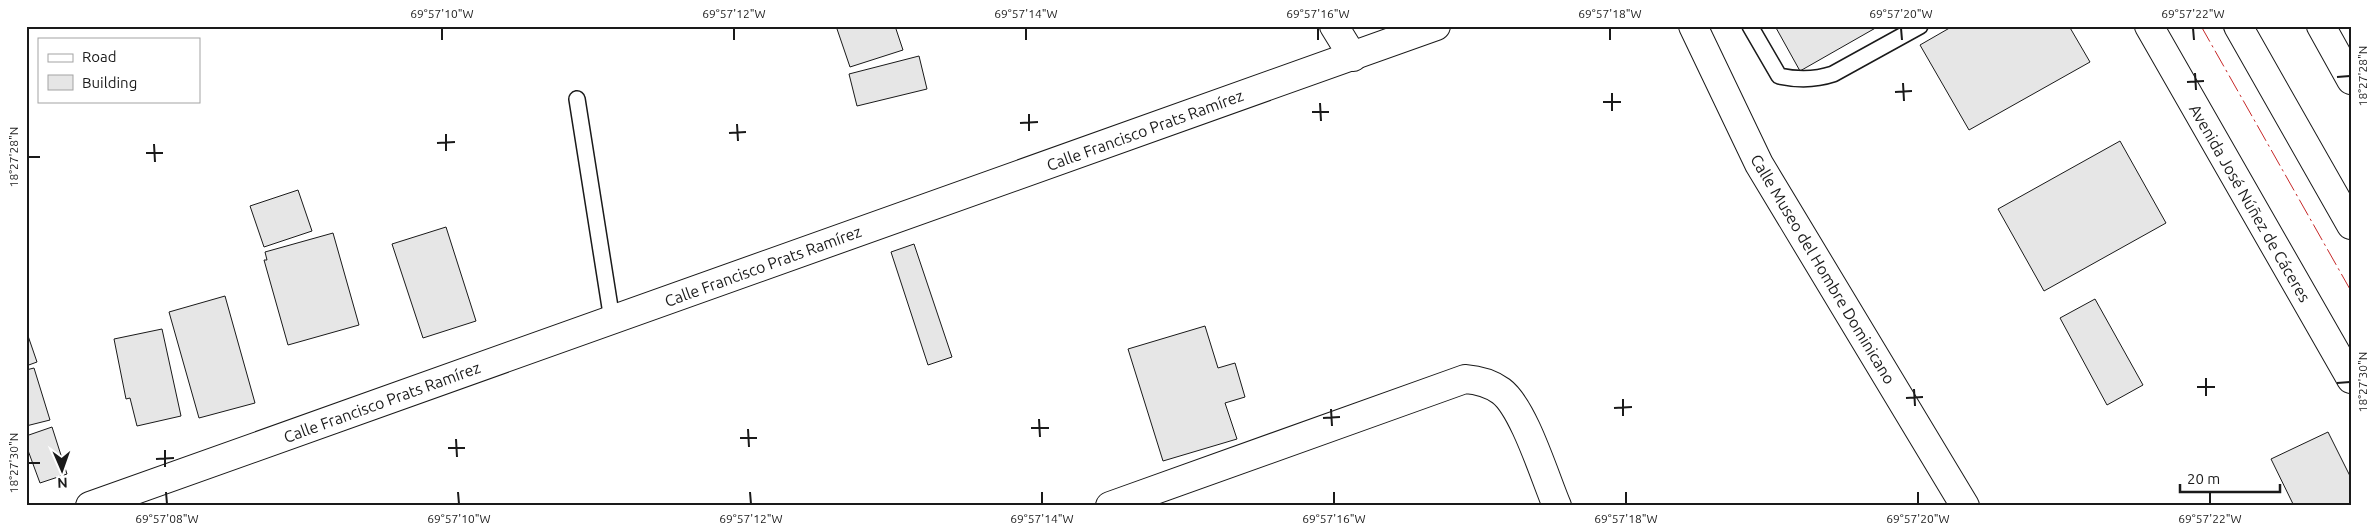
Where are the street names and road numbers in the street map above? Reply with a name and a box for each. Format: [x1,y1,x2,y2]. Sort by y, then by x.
street label: Calle Francisco Prats Ramírez [1044,86,1246,174]
street label: Avenida José Núñez de Cáceres [2186,101,2314,305]
street label: Calle Museo del Hombre Dominicano [1747,151,1899,387]
street label: Calle Francisco Prats Ramírez [662,222,864,310]
street label: Calle Francisco Prats Ramírez [281,358,483,446]

